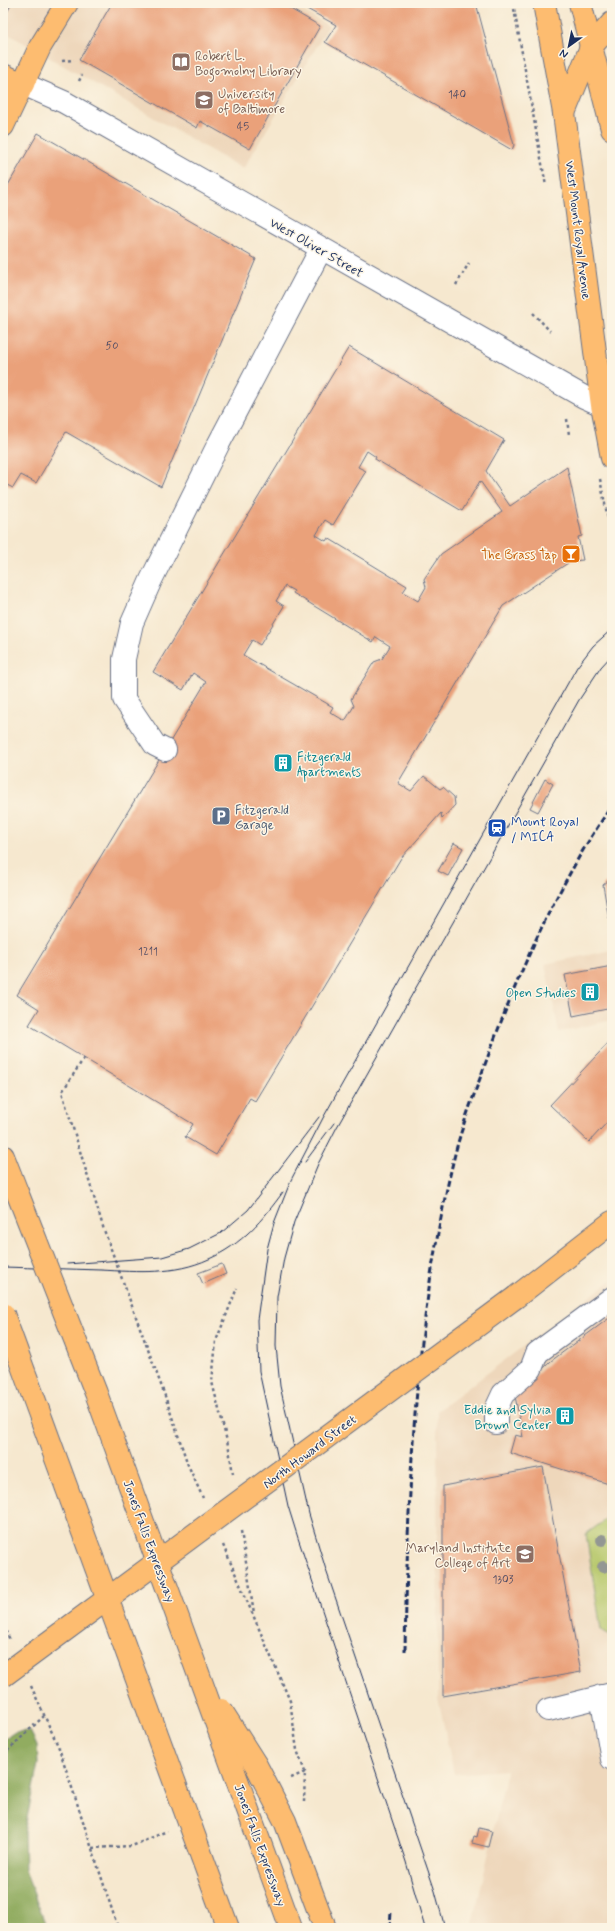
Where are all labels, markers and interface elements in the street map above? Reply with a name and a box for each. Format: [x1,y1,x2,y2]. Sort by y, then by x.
north arrow [549,26,589,66]
text: N [557,46,571,61]
place label: Robert L. Bogomolny Library [195,48,302,82]
library icon: Robert L. Bogomolny Library [170,51,192,73]
place label: University of Baltimore [218,86,285,118]
house number: 140 [448,88,466,102]
school or university icon: University of Baltimore [193,89,215,111]
house number: 45 [237,120,249,134]
street label: West Mount Royal Avenue [561,160,594,300]
street label: West Oliver Street [266,215,366,282]
house number: 50 [106,339,118,353]
bar icon: The Brass Tap [560,543,582,565]
place label: The Brass Tap [481,547,557,564]
place label: Fitzgerald Apartments [297,749,361,782]
building icon: Fitzgerald Apartments [272,752,294,774]
place label: Fitzgerald Garage [235,802,289,835]
parking icon: Fitzgerald Garage [210,805,232,827]
place label: Mount Royal / MICA [511,814,579,846]
station icon: Mount Royal / MICA [486,817,508,839]
house number: 1211 [138,945,158,959]
building icon: Open Studies [579,981,601,1003]
place label: Open Studies [506,985,576,1002]
place label: Eddie and Sylvia Brown Center [464,1402,552,1434]
building icon: Eddie and Sylvia Brown Center [554,1405,576,1427]
street label: North Howard Street [260,1411,360,1493]
street label: Jones Falls Expressway [119,1478,179,1605]
place label: Maryland Institute College of Art [406,1540,511,1572]
school or university icon: Maryland Institute College of Art [514,1543,536,1565]
house number: 1303 [492,1573,514,1587]
street label: Jones Falls Expressway [230,1782,290,1909]

